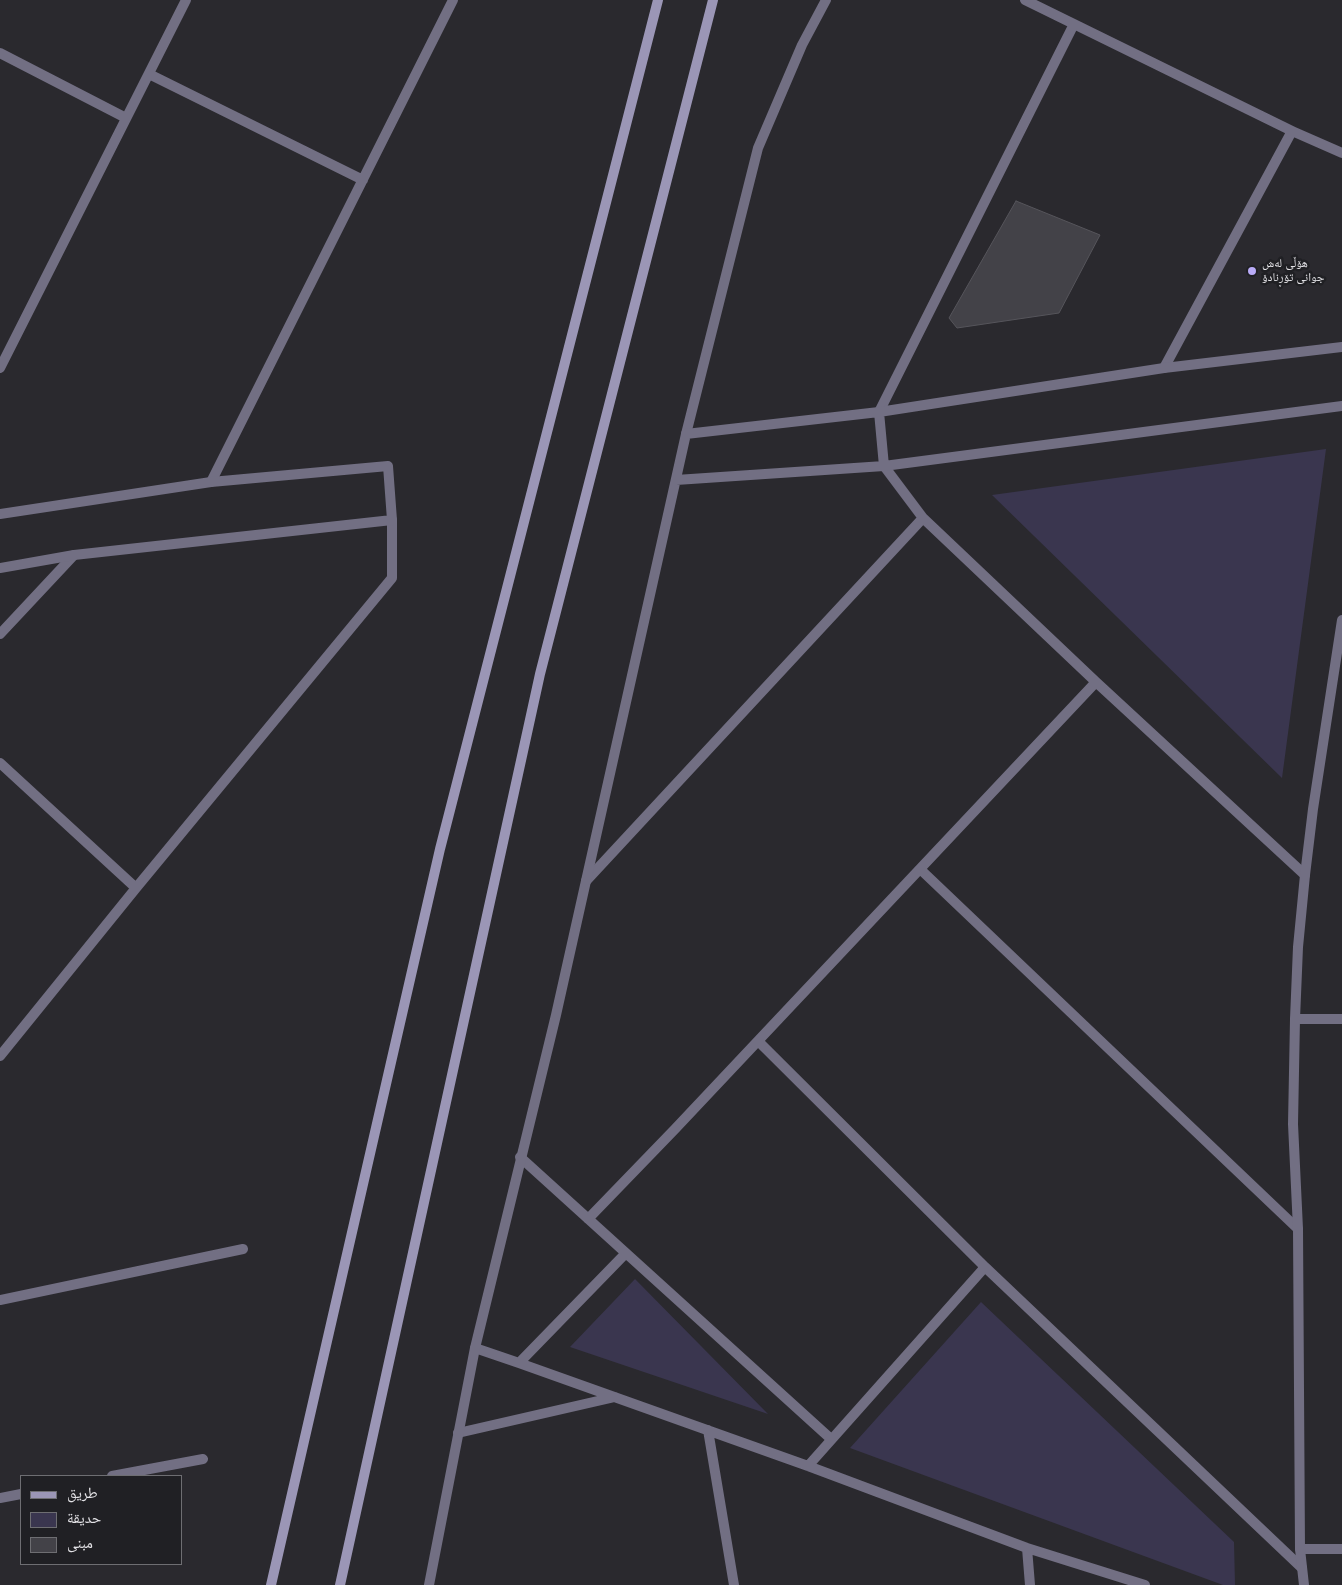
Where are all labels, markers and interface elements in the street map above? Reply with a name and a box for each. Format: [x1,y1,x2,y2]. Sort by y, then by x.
place label: ھۆڵی لەش جوانی تۆڕنادۆ [1262,257,1324,285]
marker: ھۆڵی لەش جوانی تۆڕنادۆ [1246,265,1258,277]
legend [20,1475,182,1565]
text: طريق [67,1484,98,1501]
text: حديقة [67,1509,101,1526]
text: مبنى [67,1534,93,1551]

